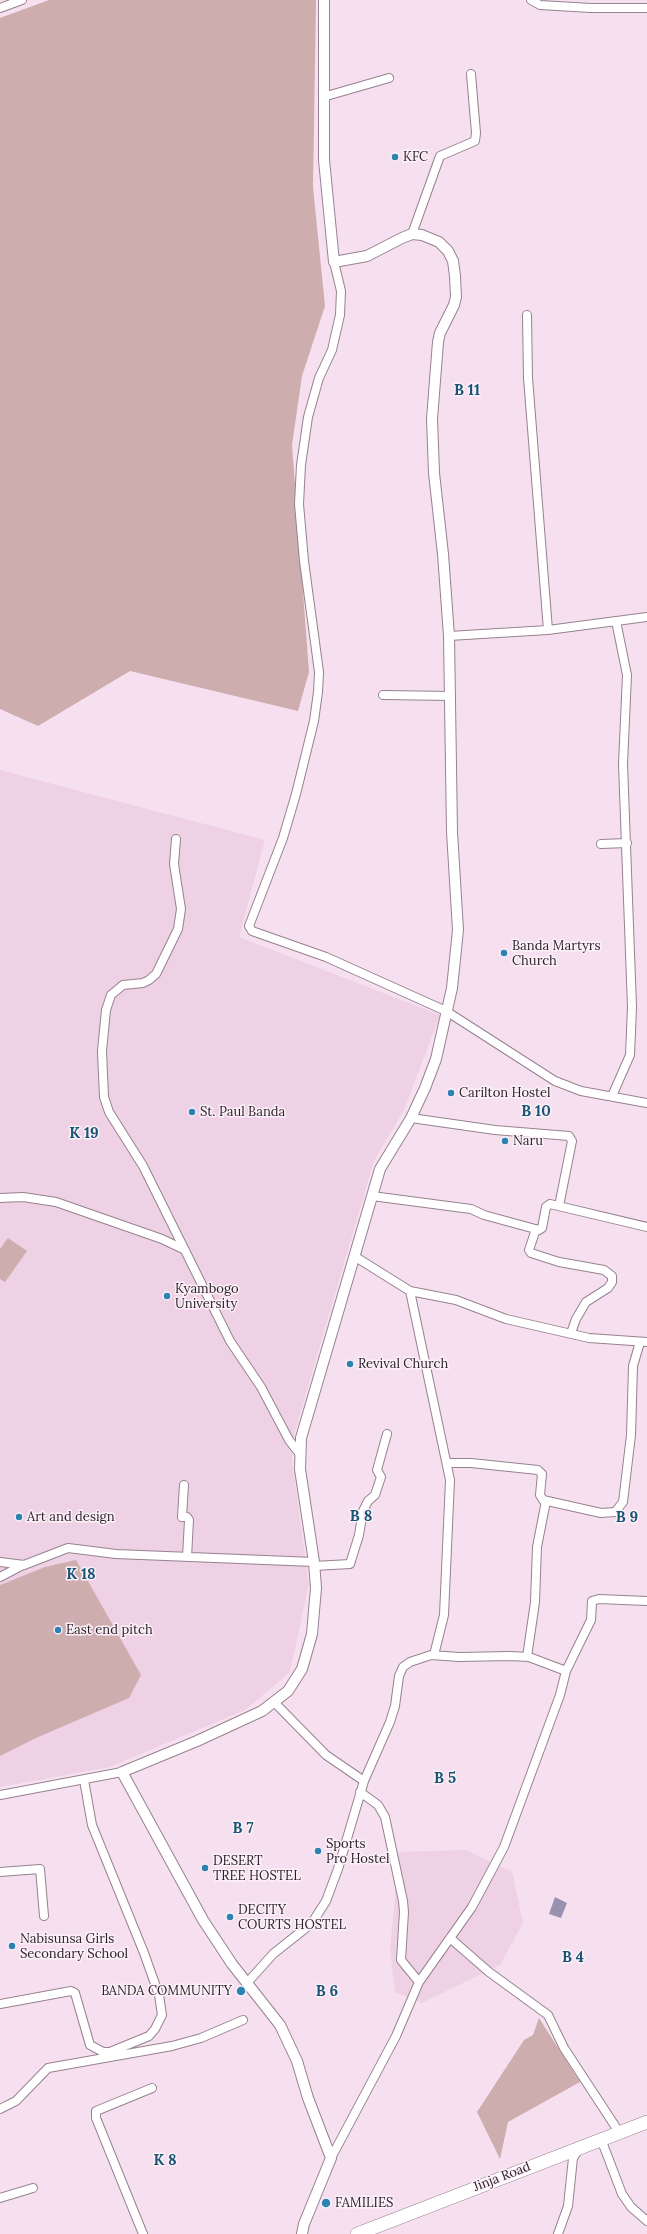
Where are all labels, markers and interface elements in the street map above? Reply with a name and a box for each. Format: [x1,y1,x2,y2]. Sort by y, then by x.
place label: KFC [403,149,428,165]
marker: KFC [390,152,400,162]
district label: B 11 [454,382,480,400]
place label: Banda Martyrs Church [512,938,601,969]
marker: Banda Martyrs Church [499,948,509,958]
place label: Carilton Hostel [459,1085,551,1101]
marker: Carilton Hostel [446,1088,456,1098]
district label: B 10 [521,1103,551,1121]
place label: St. Paul Banda [200,1104,285,1120]
marker: St. Paul Banda [187,1107,197,1117]
district label: K 19 [69,1125,99,1143]
place label: Naru [513,1133,543,1149]
marker: Naru [500,1136,510,1146]
place label: Kyambogo University [175,1281,239,1312]
marker: Kyambogo University [162,1291,172,1301]
place label: Revival Church [358,1356,448,1372]
marker: Revival Church [345,1359,355,1369]
district label: B 8 [350,1508,372,1526]
place label: Art and design [27,1509,115,1525]
district label: B 9 [616,1509,638,1527]
marker: Art and design [14,1512,24,1522]
district label: K 18 [66,1566,96,1584]
place label: East end pitch [66,1622,153,1638]
marker: East end pitch [53,1625,63,1635]
district label: B 5 [434,1770,456,1788]
district label: B 7 [233,1820,253,1838]
place label: Sports Pro Hostel [326,1836,390,1867]
marker: Sports Pro Hostel [313,1846,323,1856]
place label: DESERT TREE HOSTEL [213,1853,301,1884]
marker: DESERT TREE HOSTEL [200,1863,210,1873]
place label: DECITY COURTS HOSTEL [238,1902,346,1933]
marker: DECITY COURTS HOSTEL [225,1912,235,1922]
place label: Nabisunsa Girls Secondary School [20,1931,128,1962]
marker: Nabisunsa Girls Secondary School [7,1941,17,1951]
district label: B 4 [562,1949,584,1967]
place label: BANDA COMMUNITY [101,1983,232,1999]
district label: B 6 [316,1983,338,2001]
marker: BANDA COMMUNITY [235,1985,247,1997]
district label: K 8 [153,2152,177,2170]
street label: Jinja Road [471,2159,533,2195]
place label: FAMILIES [335,2195,393,2211]
marker: FAMILIES [320,2197,332,2209]

